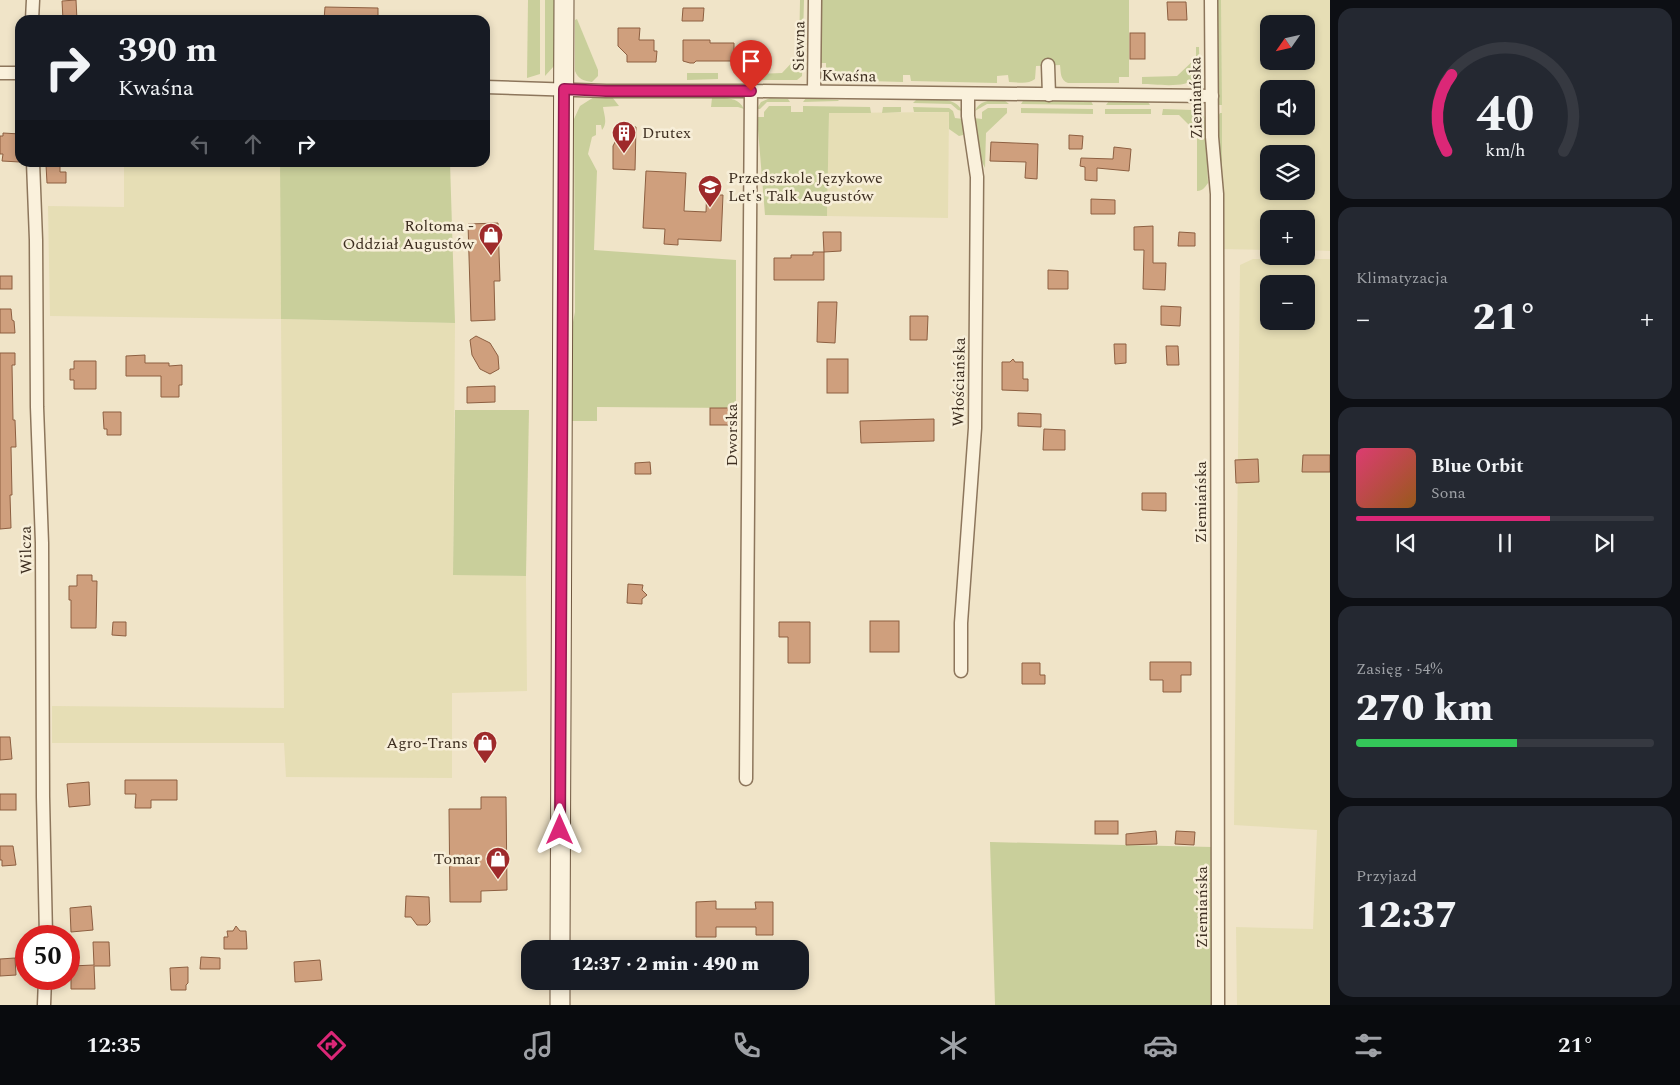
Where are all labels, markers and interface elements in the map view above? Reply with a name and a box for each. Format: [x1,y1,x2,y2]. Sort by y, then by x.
north arrow [1260,15,1315,70]
map controls [1260,15,1315,330]
street label: Siewna [787,20,811,71]
text: 390 m [118,24,217,77]
icon: right [35,35,100,100]
pin [730,40,772,91]
icon: arrive [737,47,765,75]
street label: Ziemiańska [1183,56,1209,139]
street label: Kwaśna [821,64,877,88]
text: Kwaśna [118,72,194,105]
text: 40 [1476,75,1534,154]
button: sound [1260,80,1315,135]
building icon: Drutex [611,120,637,154]
place label: Drutex [642,121,691,145]
icon: left [186,130,214,158]
icon: ahead [239,130,267,158]
icon: right [292,130,320,158]
text: km/h [1485,137,1525,164]
button: layers [1260,145,1315,200]
place label: Przedszkole Językowe Let's Talk Augustów [728,166,883,208]
school or university icon: Przedszkole Językowe Let's Talk Augustów [697,174,723,208]
button: + [1260,210,1315,265]
place label: Roltoma - Oddział Augustów [343,214,475,256]
shop icon: Roltoma - Oddział Augustów [478,222,504,256]
text: Klimatyzacja [1356,266,1448,290]
button: − [1260,275,1315,330]
text: 21° [1473,289,1537,347]
text: − [1356,298,1370,341]
text: + [1640,298,1654,341]
street label: Włościańska [946,337,972,427]
street label: Dworska [720,403,744,467]
text: Blue Orbit [1431,452,1524,481]
street label: Ziemiańska [1189,461,1213,543]
text: Sona [1431,481,1466,505]
street label: Wilcza [14,525,38,574]
icon: previous [1392,529,1420,557]
icon: pause [1491,529,1519,557]
icon: next [1590,529,1618,557]
text: Zasięg · 54% [1356,657,1443,681]
text: 270 km [1356,680,1493,738]
shop icon: Agro-Trans [472,730,498,764]
place label: Agro-Trans [386,731,468,755]
position arrow [533,803,585,855]
shop icon: Tomar [485,846,511,880]
place label: Tomar [434,847,480,871]
text: Przyjazd [1356,864,1417,888]
street label: Ziemiańska [1190,866,1214,948]
text: 12:37 [1356,887,1458,945]
speed limit sign: 50 [15,925,80,990]
text: 12:37 · 2 min · 490 m [571,950,759,979]
icon: directions [314,1028,349,1063]
icon: music [521,1028,556,1063]
icon: phone [729,1028,764,1063]
icon: climate [936,1028,971,1063]
icon: car [1143,1028,1178,1063]
icon: filters [1351,1028,1386,1063]
text: 12:35 [86,1029,141,1062]
text: 21° [1558,1029,1594,1062]

